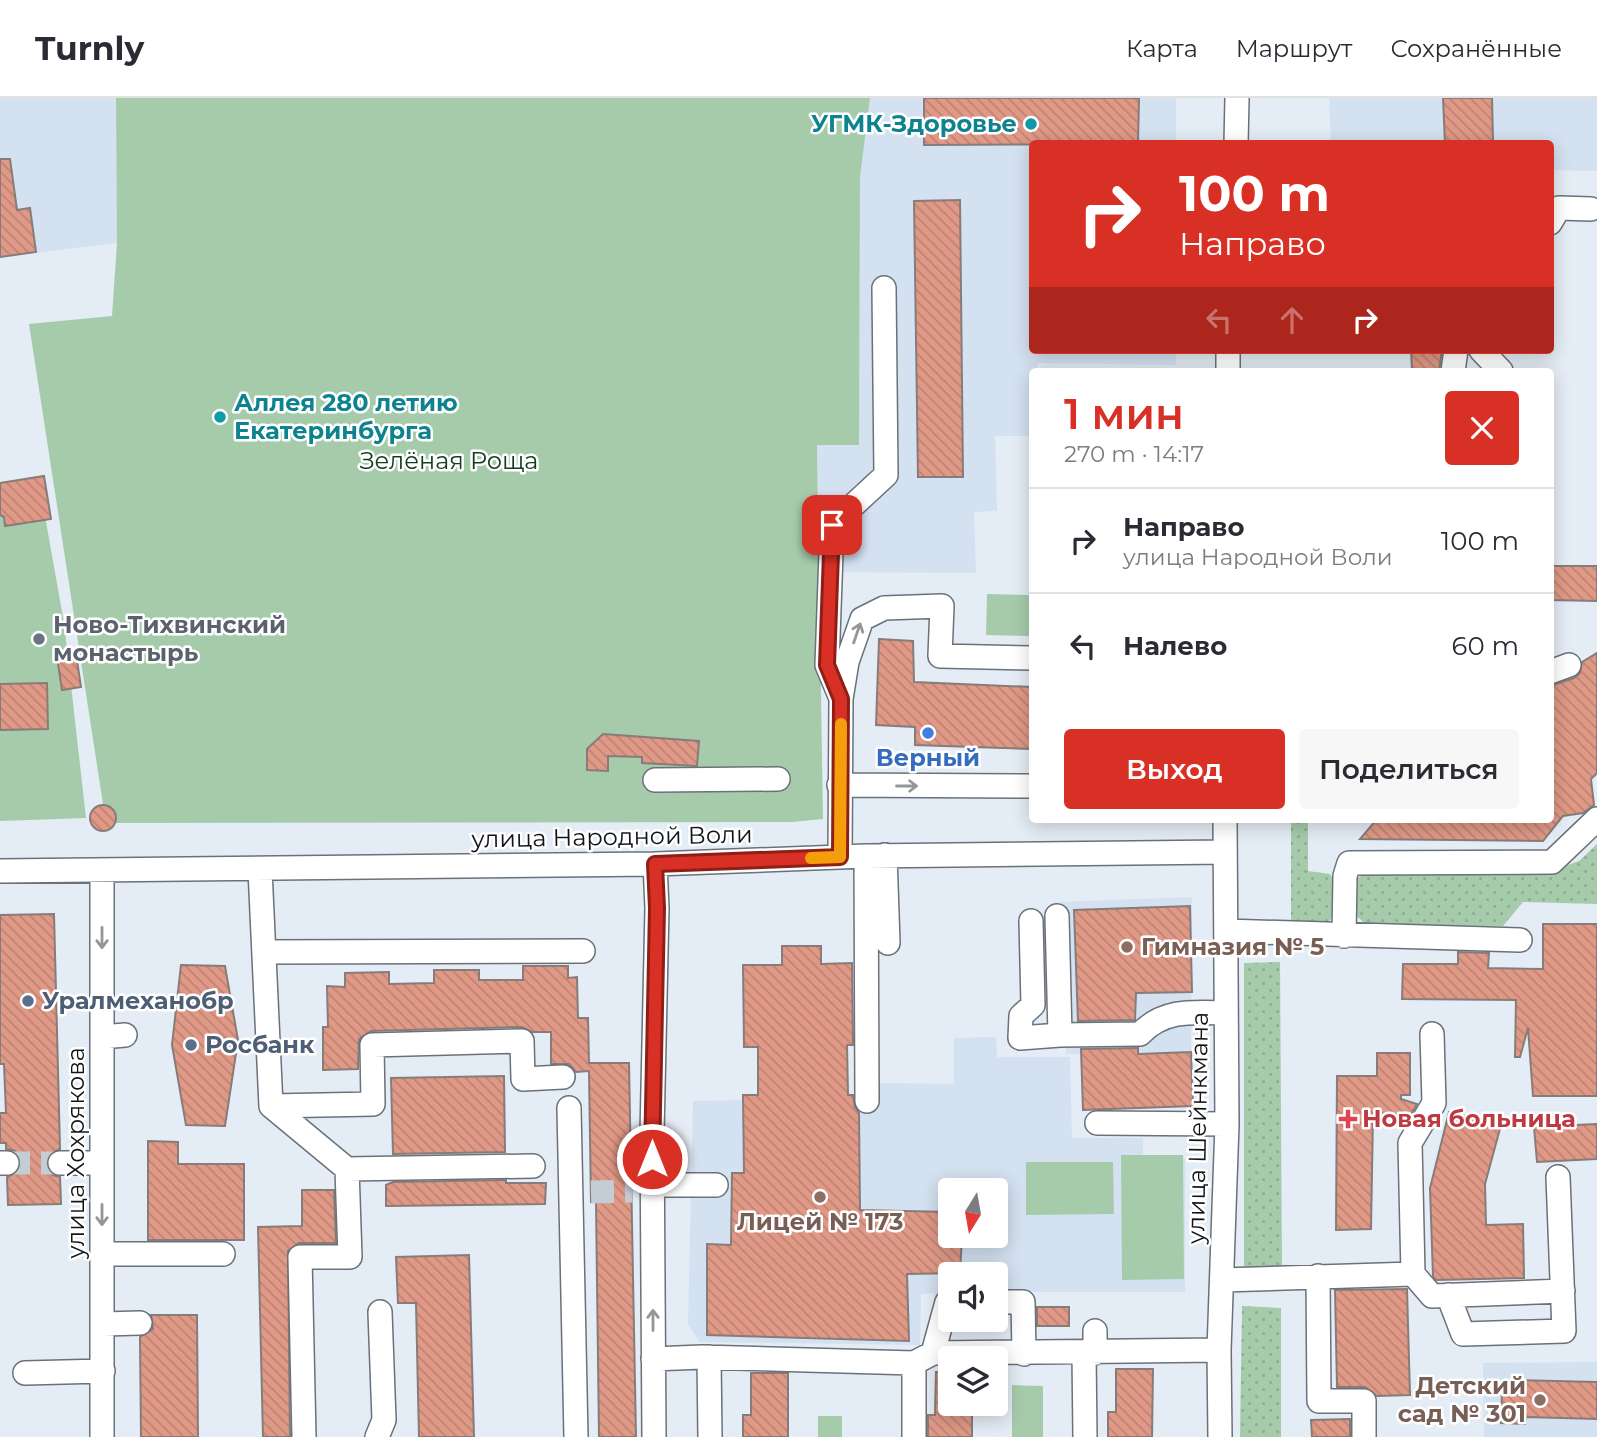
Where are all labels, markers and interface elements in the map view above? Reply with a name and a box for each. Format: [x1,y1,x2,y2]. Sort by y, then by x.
text: Turnly [35,28,144,68]
text: Карта [1126,34,1198,63]
text: Маршрут [1236,34,1352,63]
text: Сохранённые [1390,34,1562,63]
place label: УГМК-Здоровье [811,109,1017,138]
marker: УГМК-Здоровье [1023,116,1039,132]
text: 100 m [1179,164,1330,223]
icon: right [1064,168,1155,259]
text: Направо [1179,224,1326,263]
icon: left [1200,301,1238,339]
icon: ahead [1273,301,1311,339]
icon: right [1346,301,1384,339]
place label: Аллея 280 летию Екатеринбурга [234,388,458,445]
text: 1 мин [1064,388,1184,440]
button: close [1445,391,1519,465]
marker: Аллея 280 летию Екатеринбурга [212,409,228,425]
text: 270 m · 14:17 [1064,440,1204,468]
park label: Зелёная Роща [360,446,538,475]
pin [802,495,862,555]
icon: arrive [813,506,851,544]
text: Направо [1123,511,1244,543]
icon: right [1064,522,1102,560]
text: 100 m [1441,525,1519,557]
text: улица Народной Воли [1123,543,1393,571]
place label: Ново-Тихвинский монастырь [53,610,286,667]
one-way arrow [852,623,864,645]
icon: left [1064,627,1102,665]
text: Налево [1123,630,1227,662]
text: 60 m [1452,630,1519,662]
marker: Ново-Тихвинский монастырь [31,631,47,647]
marker: Верный [920,725,936,741]
button: Выход [1064,729,1285,809]
button: Поделиться [1299,729,1519,809]
place label: Верный [876,743,980,772]
one-way arrow [896,779,919,792]
street label: улица Народной Воли [470,820,753,853]
one-way arrow [95,926,109,949]
place label: Гимназия № 5 [1141,932,1324,961]
marker: Гимназия № 5 [1119,939,1135,955]
place label: Уралмеханобр [42,986,234,1015]
marker: Уралмеханобр [20,993,36,1009]
street label: улица Шейнкмана [1181,1012,1214,1245]
place label: Росбанк [205,1030,315,1059]
marker: Росбанк [183,1037,199,1053]
street label: улица Хохрякова [61,1047,90,1260]
place label: Новая больница [1362,1104,1576,1133]
marker: Новая больница [1340,1111,1356,1127]
position arrow [615,1122,689,1196]
north arrow [938,1178,1008,1248]
map controls [938,1178,1008,1416]
marker: Лицей № 173 [812,1189,828,1205]
one-way arrow [95,1203,109,1226]
place label: Лицей № 173 [737,1207,903,1236]
button: sound [938,1262,1008,1332]
one-way arrow [646,1309,660,1332]
button: layers [938,1346,1008,1416]
place label: Детский сад № 301 [1398,1371,1526,1428]
marker: Детский сад № 301 [1532,1392,1548,1408]

